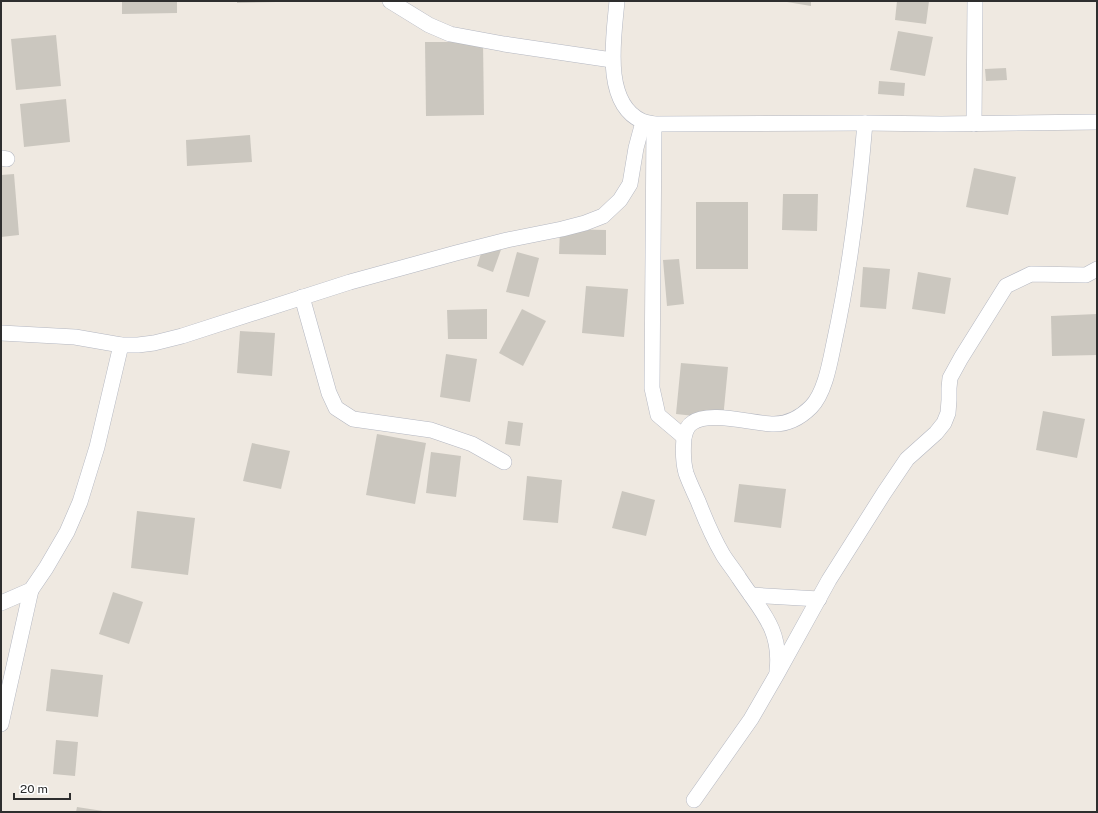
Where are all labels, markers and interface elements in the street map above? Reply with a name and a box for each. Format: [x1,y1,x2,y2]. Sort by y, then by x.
scale bar [14,775,70,801]
text: 20 m [20,782,48,796]

